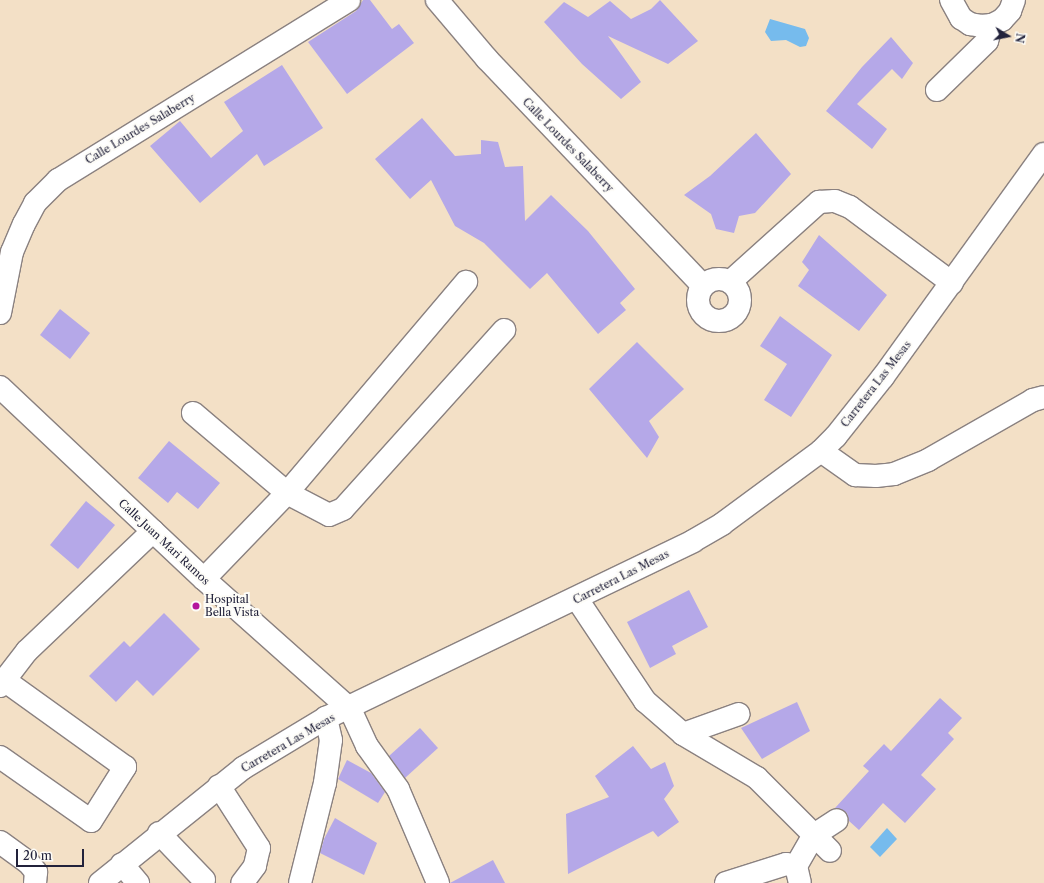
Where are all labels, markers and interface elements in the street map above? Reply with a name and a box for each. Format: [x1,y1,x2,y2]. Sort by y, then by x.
north arrow [988,16,1028,56]
text: N [1012,32,1028,44]
street label: Calle Lourdes Salaberry [83,91,197,167]
street label: Calle Lourdes Salaberry [520,95,616,195]
street label: Carretera Las Mesas [838,338,914,430]
street label: Calle Juan Mari Ramos [116,496,212,588]
street label: Carretera Las Mesas [571,547,671,607]
place label: Hospital Bella Vista [205,593,260,619]
marker: Hospital Bella Vista [190,600,202,612]
street label: Carretera Las Mesas [239,711,337,775]
scale bar [18,841,86,867]
text: 20 m [23,848,52,863]

